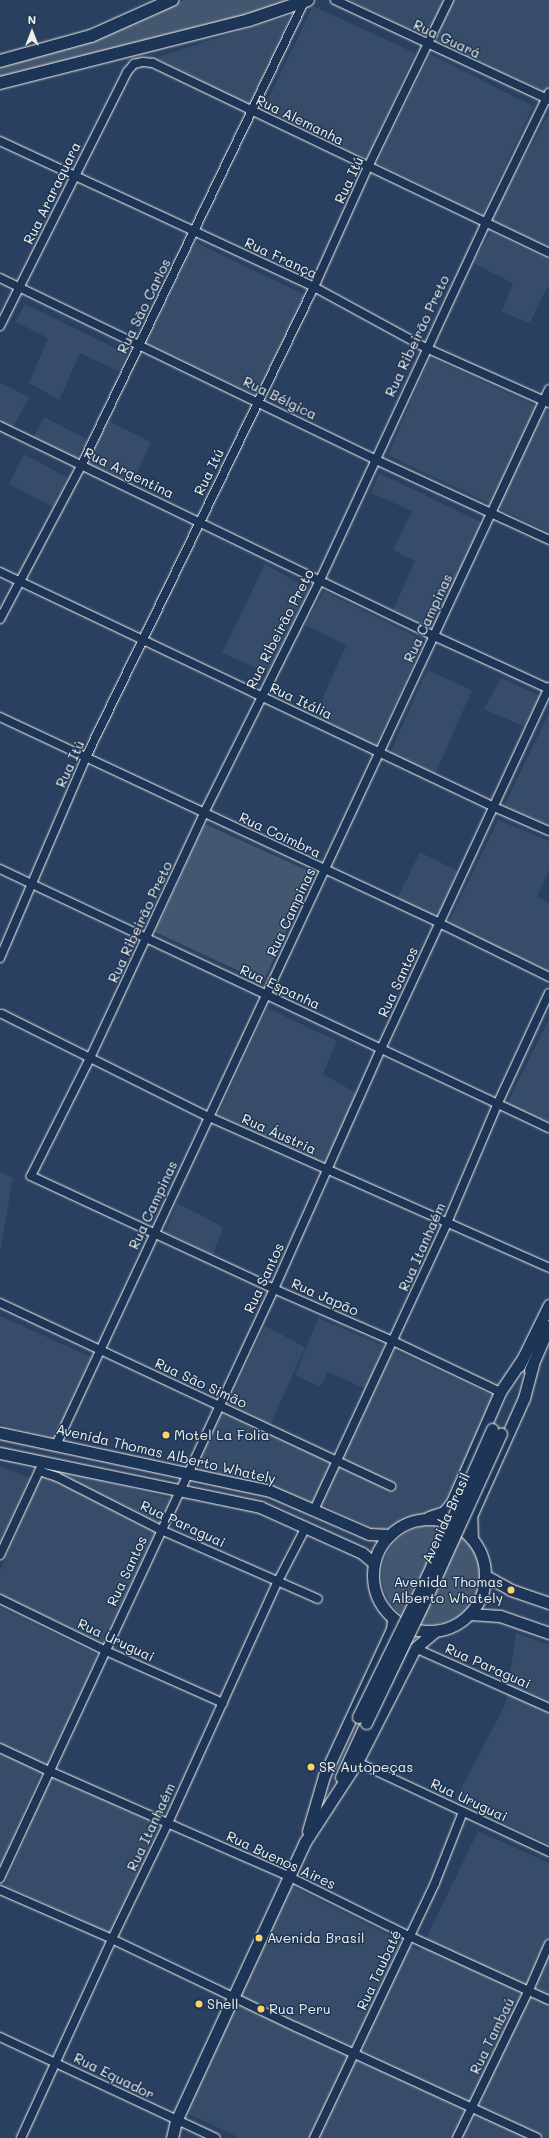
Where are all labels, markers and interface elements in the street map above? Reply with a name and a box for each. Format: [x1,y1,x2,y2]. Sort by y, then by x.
north arrow [12,12,52,52]
text: N [28,12,36,27]
street label: Rua Guará [411,16,483,62]
street label: Rua Alemanha [253,91,347,149]
street label: Rua Araraquara [20,139,84,247]
street label: Rua Itú [331,154,367,206]
street label: Rua França [242,234,320,282]
street label: Rua São Carlos [114,256,174,356]
street label: Rua Ribeirão Preto [381,273,453,399]
street label: Rua Bélgica [240,373,320,423]
street label: Rua Argentina [81,444,177,502]
street label: Rua Itú [191,446,227,498]
street label: Rua Ribeirão Preto [243,566,317,692]
street label: Rua Campinas [400,571,456,665]
street label: Rua Itália [267,679,335,723]
street label: Rua Itú [52,738,88,790]
street label: Rua Coimbra [236,809,324,861]
street label: Rua Ribeirão Preto [104,859,176,985]
street label: Rua Campinas [263,865,319,959]
street label: Rua Santos [374,944,422,1020]
street label: Rua Espanha [237,961,323,1013]
street label: Rua Áustria [239,1110,319,1158]
street label: Rua Campinas [125,1158,181,1252]
street label: Rua Itanhaém [395,1200,449,1294]
street label: Rua Santos [240,1240,288,1316]
street label: Rua Japão [289,1275,361,1319]
street label: Rua São Simão [152,1354,250,1412]
street label: Avenida Thomas Alberto Whately [55,1421,277,1487]
place label: Motel La Folia [174,1427,269,1443]
marker: Motel La Folia [161,1430,171,1440]
street label: Avenida Brasil [418,1470,474,1566]
street label: Rua Paraguai [138,1497,228,1551]
street label: Rua Santos [103,1533,151,1609]
place label: Avenida Thomas Alberto Whately [392,1574,503,1606]
marker: Avenida Thomas Alberto Whately [506,1585,516,1595]
street label: Rua Uruguai [75,1615,157,1665]
street label: Rua Paraguai [443,1640,533,1692]
place label: SR Autopeças [319,1759,413,1775]
marker: SR Autopeças [306,1762,316,1772]
street label: Rua Uruguai [428,1775,510,1825]
street label: Rua Itanhaém [123,1780,179,1874]
street label: Rua Buenos Aires [224,1827,338,1893]
street label: Rua Taubaté [353,1927,405,2013]
place label: Avenida Brasil [267,1930,365,1946]
marker: Avenida Brasil [254,1933,264,1943]
street label: Rua Tambaú [466,1995,518,2077]
place label: Shell [207,1996,238,2012]
marker: Shell [194,1999,204,2009]
place label: Rua Peru [269,2001,331,2017]
marker: Rua Peru [256,2004,266,2014]
street label: Rua Equador [71,2049,157,2103]

